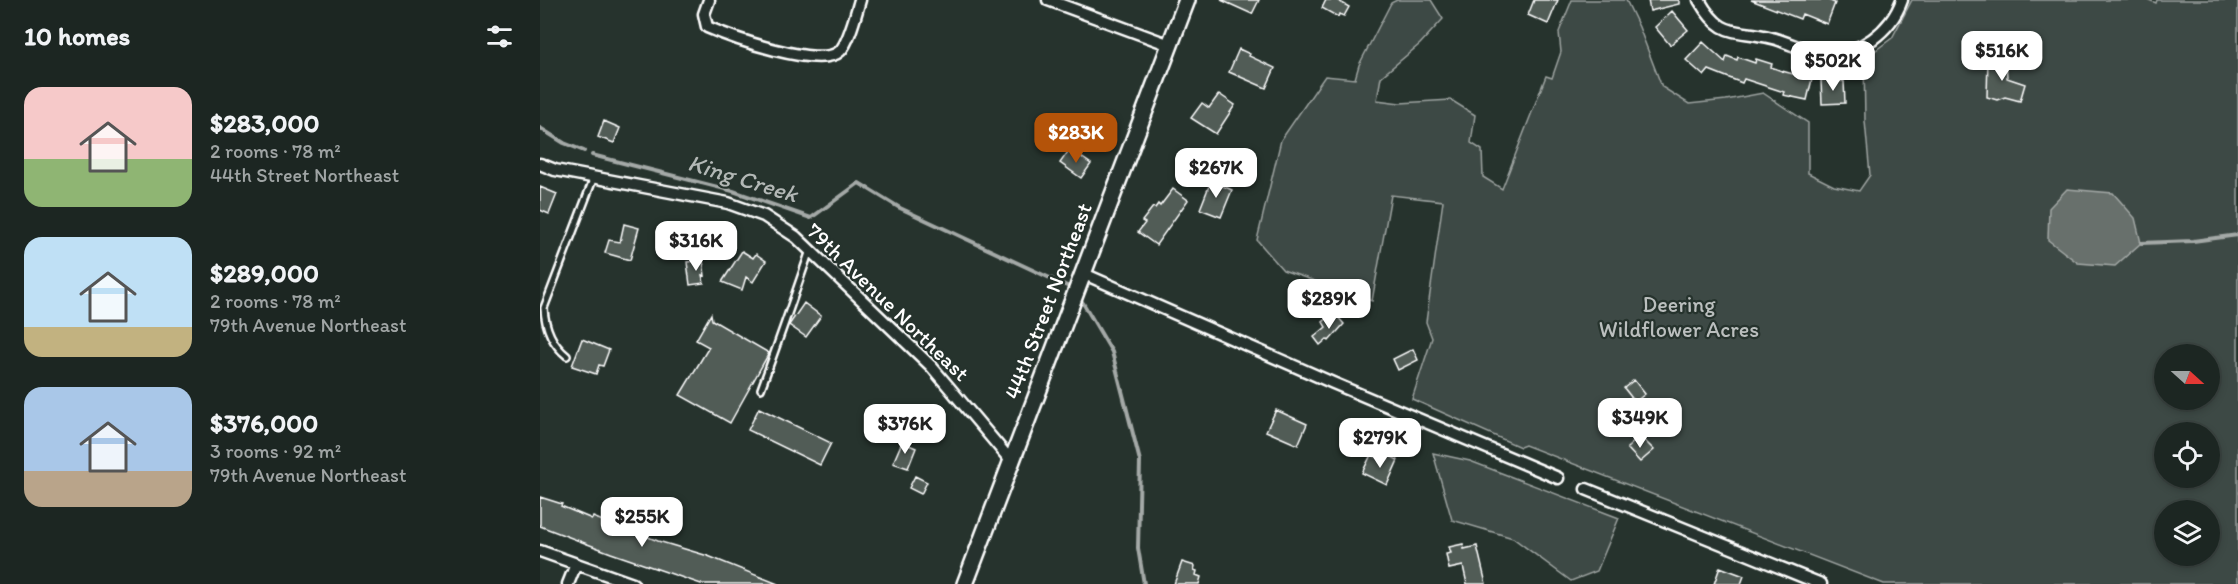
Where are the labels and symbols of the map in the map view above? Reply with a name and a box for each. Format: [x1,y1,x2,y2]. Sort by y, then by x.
pin: $516K [1960,31,2044,82]
pin: $502K [1791,41,1875,92]
pin: $283K [1034,113,1118,164]
water label: King Creek [685,148,803,209]
pin: $267K [1174,148,1258,199]
street label: 44th Street Northeast [998,199,1098,403]
street label: 79th Avenue Northeast [801,217,975,387]
pin: $316K [654,221,738,272]
pin: $289K [1287,279,1371,330]
park label: Deering Wildflower Acres [1599,291,1759,343]
north arrow [2154,344,2220,410]
pin: $349K [1598,398,1682,449]
pin: $376K [863,404,947,455]
pin: $279K [1338,418,1422,469]
pin: $255K [600,497,684,548]

